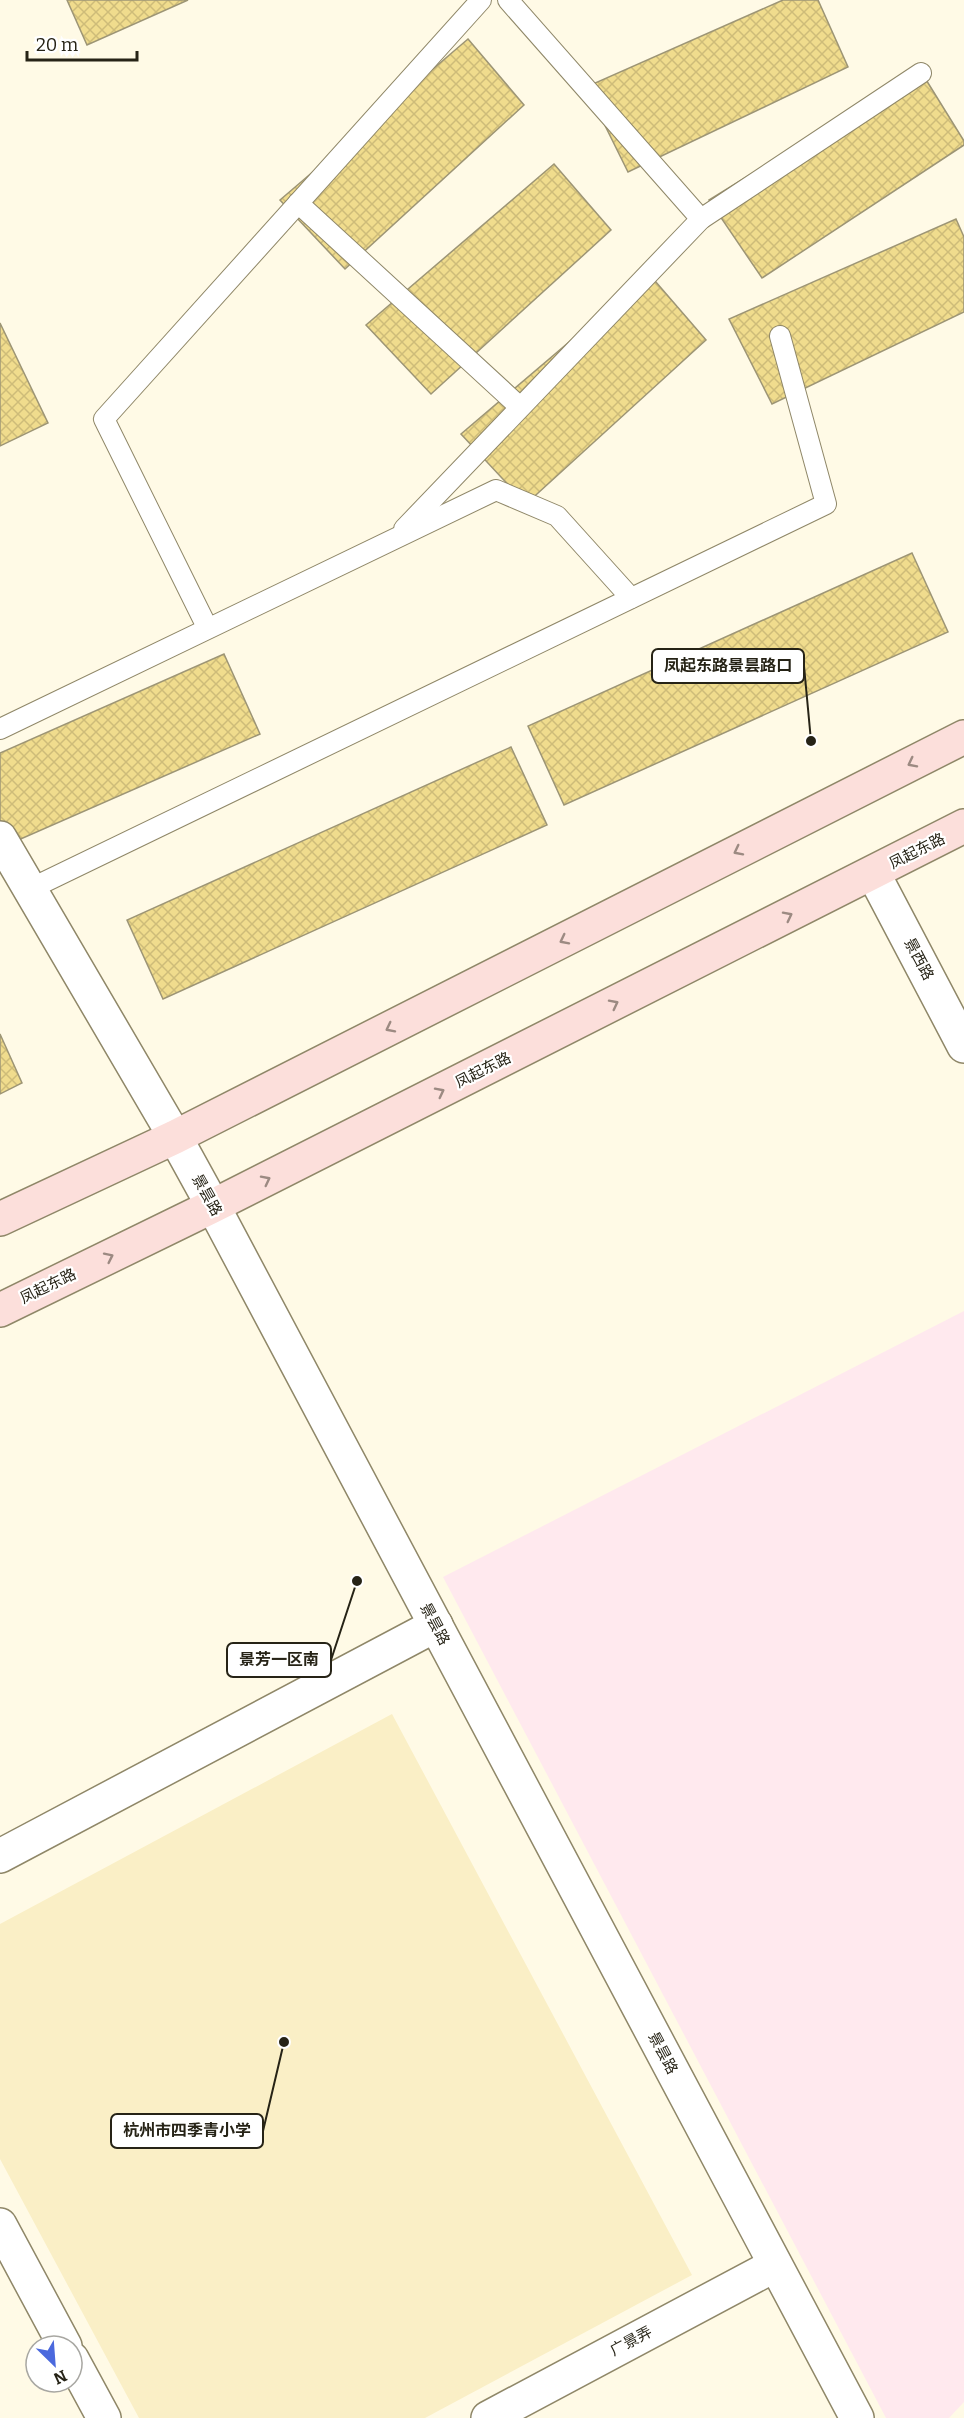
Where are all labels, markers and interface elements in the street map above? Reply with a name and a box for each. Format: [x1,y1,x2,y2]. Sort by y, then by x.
scale bar [27,24,136,62]
text: 20 m [36,34,78,56]
callout: 凤起东路景昙路口 [652,649,804,683]
text: 凤起东路景昙路口 [664,656,792,675]
one-way arrow [907,756,918,768]
street label: 凤起东路 [886,829,948,873]
one-way arrow [733,844,744,856]
one-way arrow [781,912,792,923]
one-way arrow [559,932,570,944]
street label: 景西路 [900,935,938,983]
one-way arrow [607,1000,618,1011]
one-way arrow [386,1021,396,1032]
street label: 凤起东路 [452,1048,514,1092]
one-way arrow [433,1087,444,1099]
street label: 景昙路 [188,1171,226,1219]
one-way arrow [259,1175,270,1187]
one-way arrow [103,1252,114,1264]
street label: 凤起东路 [17,1265,79,1307]
street label: 景昙路 [416,1600,454,1648]
callout: 景芳一区南 [227,1643,331,1677]
text: 景芳一区南 [239,1650,319,1669]
street label: 景昙路 [644,2029,682,2077]
callout: 杭州市四季青小学 [111,2114,263,2148]
text: 杭州市四季青小学 [123,2121,251,2140]
street label: 广景弄 [607,2322,655,2360]
north arrow [24,2334,84,2394]
text: N [51,2366,70,2388]

